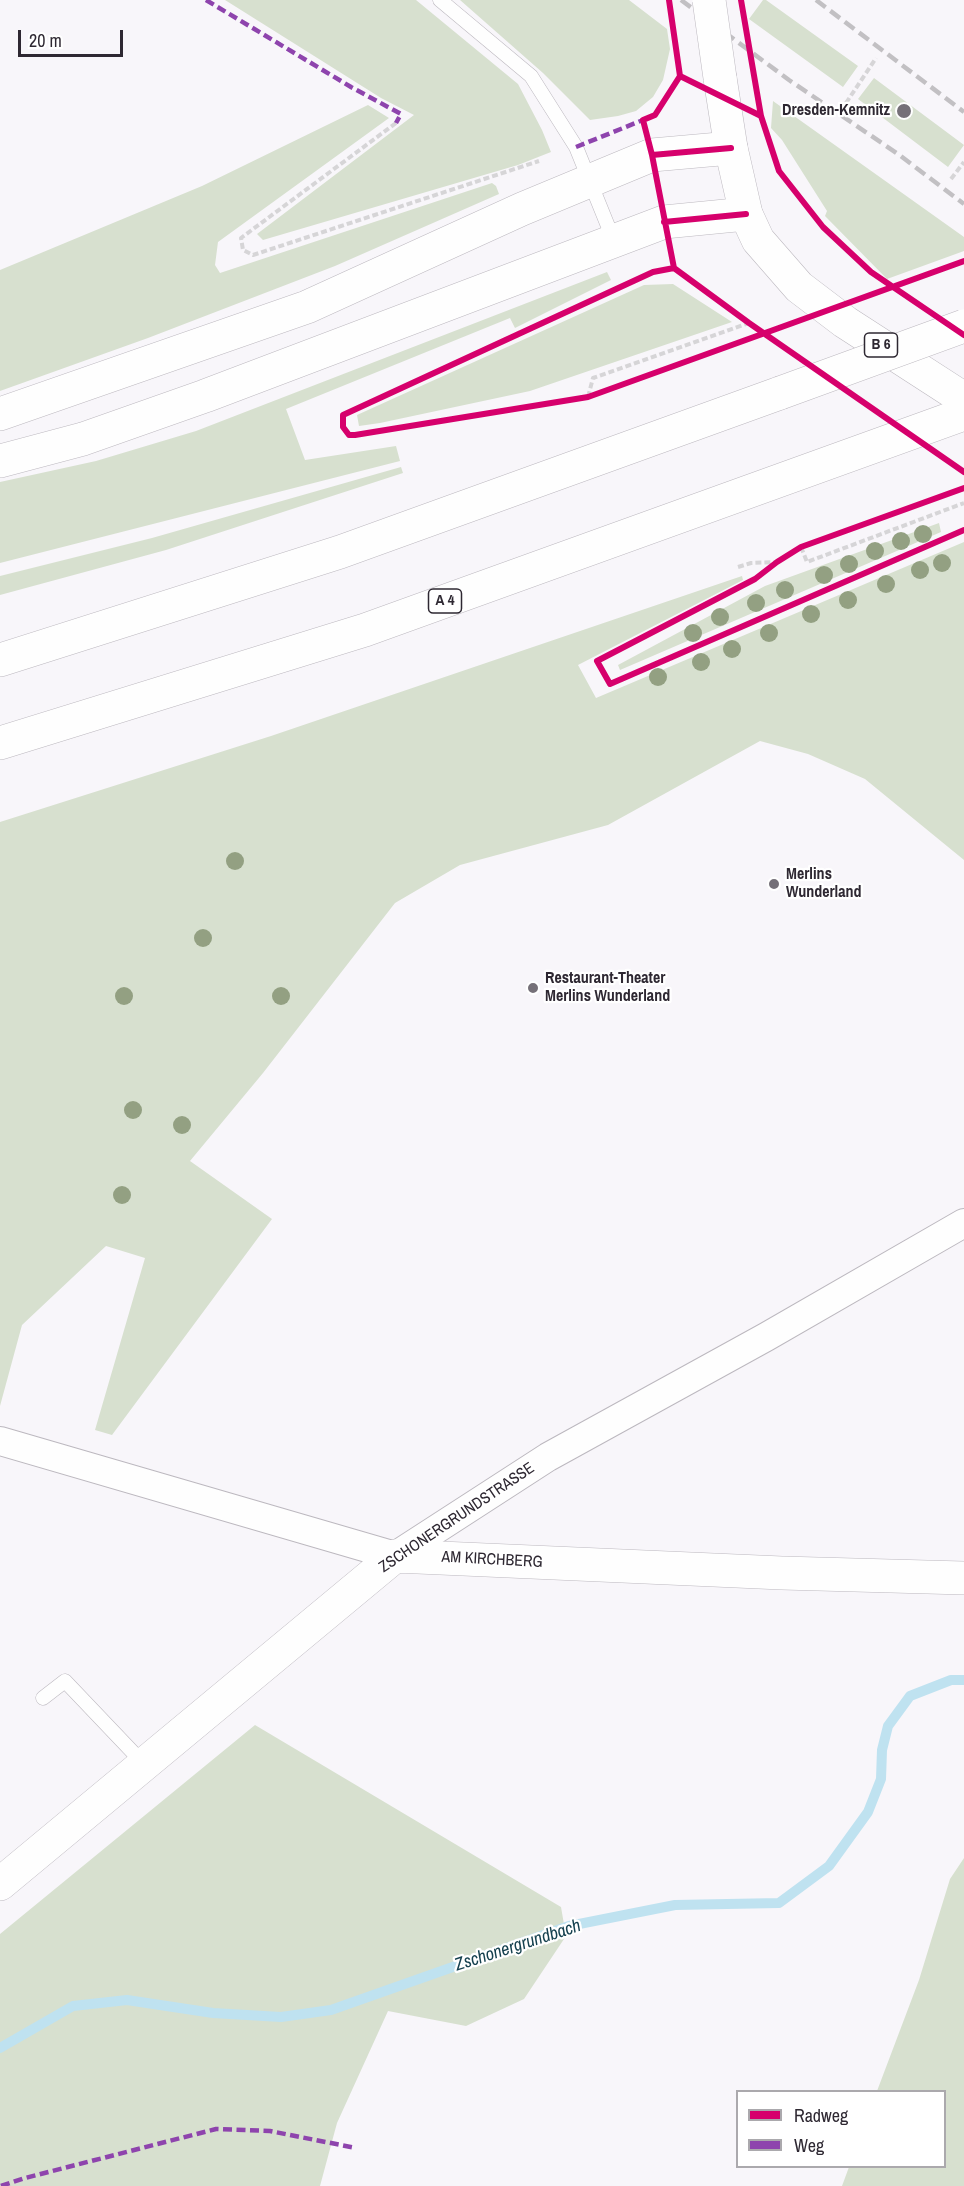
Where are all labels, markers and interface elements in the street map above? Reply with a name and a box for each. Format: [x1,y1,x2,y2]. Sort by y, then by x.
scale bar [21,18,126,56]
text: 20 m [29,28,62,53]
place label: Dresden-Kemnitz [782,101,890,121]
marker: Dresden-Kemnitz [895,102,913,120]
road number: B 6 [864,333,898,357]
road number: A 4 [428,589,462,613]
place label: Merlins Wunderland [786,865,862,903]
marker: Merlins Wunderland [767,877,781,891]
place label: Restaurant-Theater Merlins Wunderland [545,969,670,1007]
marker: Restaurant-Theater Merlins Wunderland [526,981,540,995]
street label: ZSCHONERGRUNDSTRASSE [376,1459,538,1577]
street label: AM KIRCHBERG [441,1548,543,1572]
water label: Zschonergrundbach [452,1915,584,1977]
legend [736,2090,946,2168]
text: Radweg [794,2103,848,2128]
text: Weg [794,2133,824,2158]

